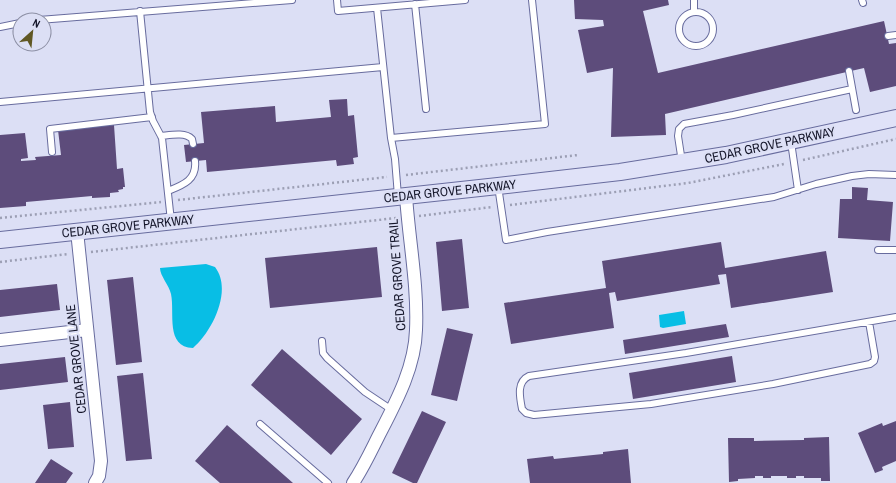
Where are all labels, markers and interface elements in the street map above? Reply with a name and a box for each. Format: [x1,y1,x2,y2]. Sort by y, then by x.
north arrow [12,12,52,52]
text: N [30,15,43,31]
street label: CEDAR GROVE PARKWAY [703,123,837,167]
street label: CEDAR GROVE PARKWAY [383,176,517,206]
street label: CEDAR GROVE PARKWAY [61,211,195,241]
street label: CEDAR GROVE TRAIL [385,219,409,331]
street label: CEDAR GROVE LANE [62,304,90,414]

